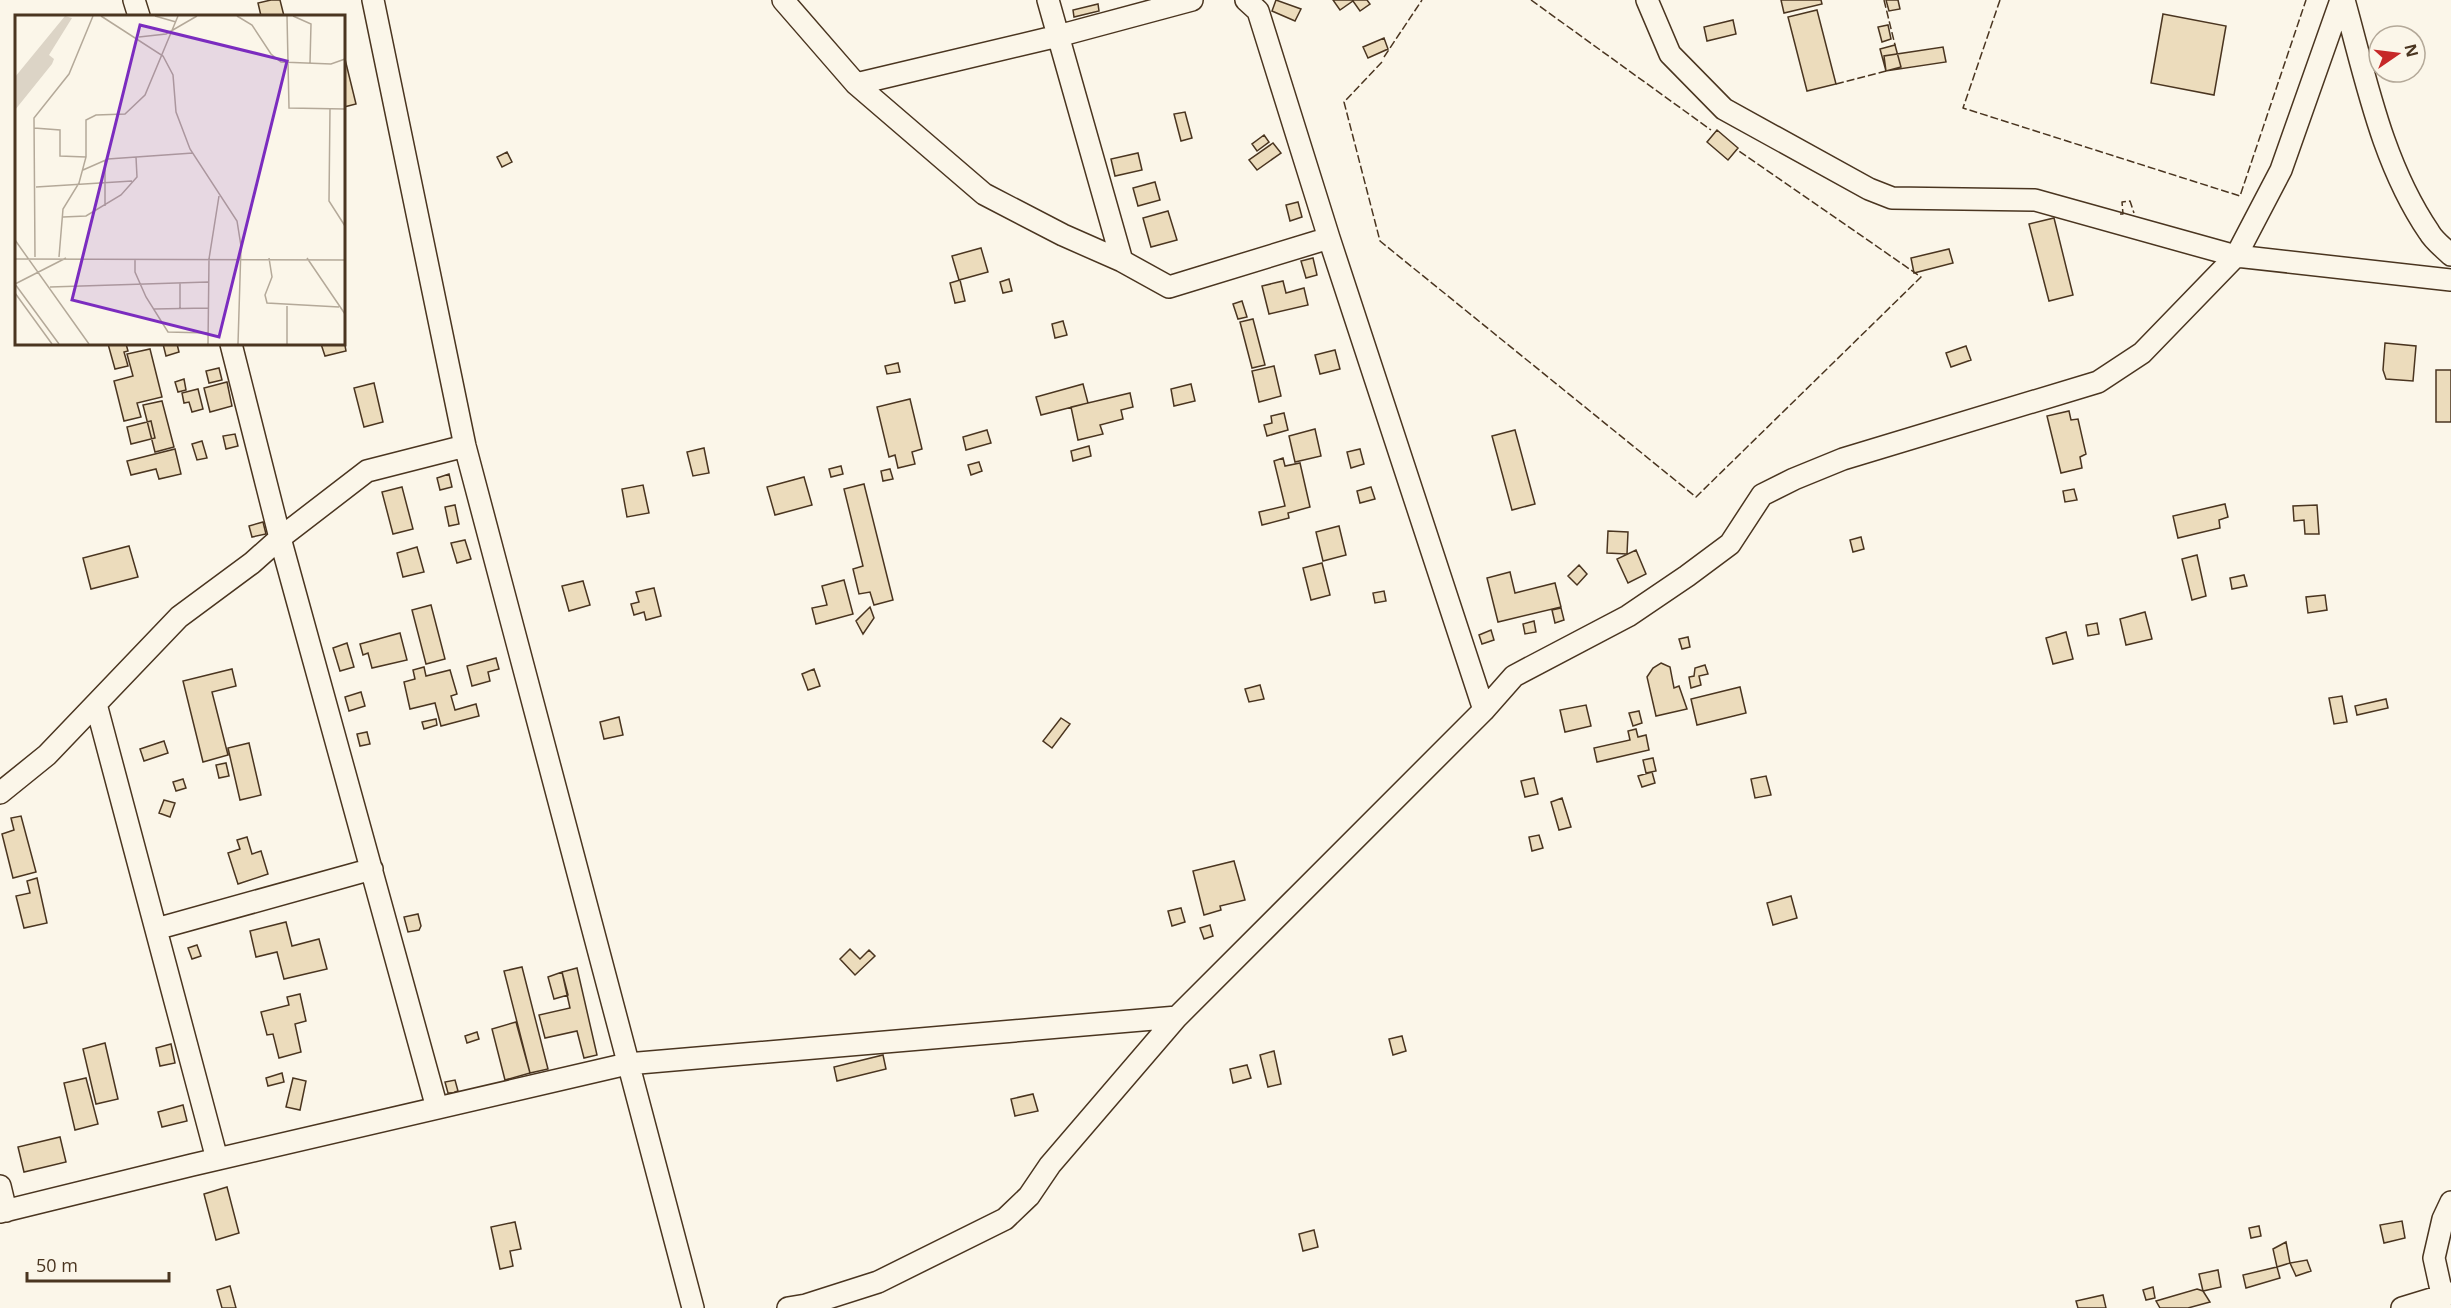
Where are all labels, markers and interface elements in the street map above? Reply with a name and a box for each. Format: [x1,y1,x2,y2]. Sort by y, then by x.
inset map [15,15,345,345]
north arrow [2367,24,2427,84]
text: N [2399,41,2424,59]
scale bar [27,1245,170,1283]
text: 50 m [36,1253,78,1277]

